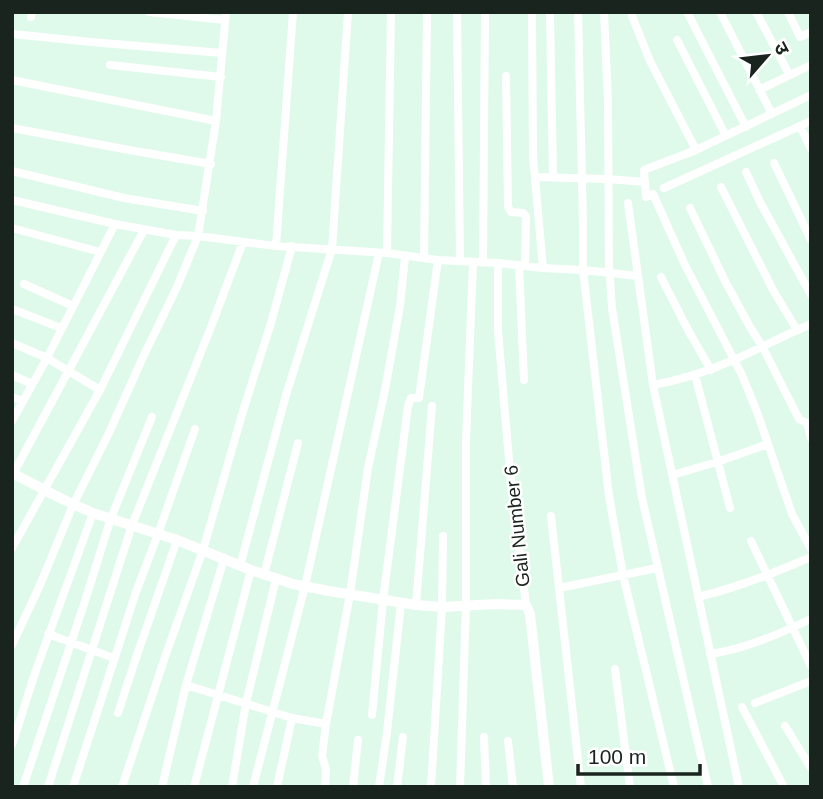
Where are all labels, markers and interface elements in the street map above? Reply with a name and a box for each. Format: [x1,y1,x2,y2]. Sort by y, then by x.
north arrow [732,21,802,91]
text: उ [770,38,794,59]
street label: Gali Number 6 [500,464,534,588]
scale bar [578,732,700,776]
text: 100 m [588,745,646,768]

